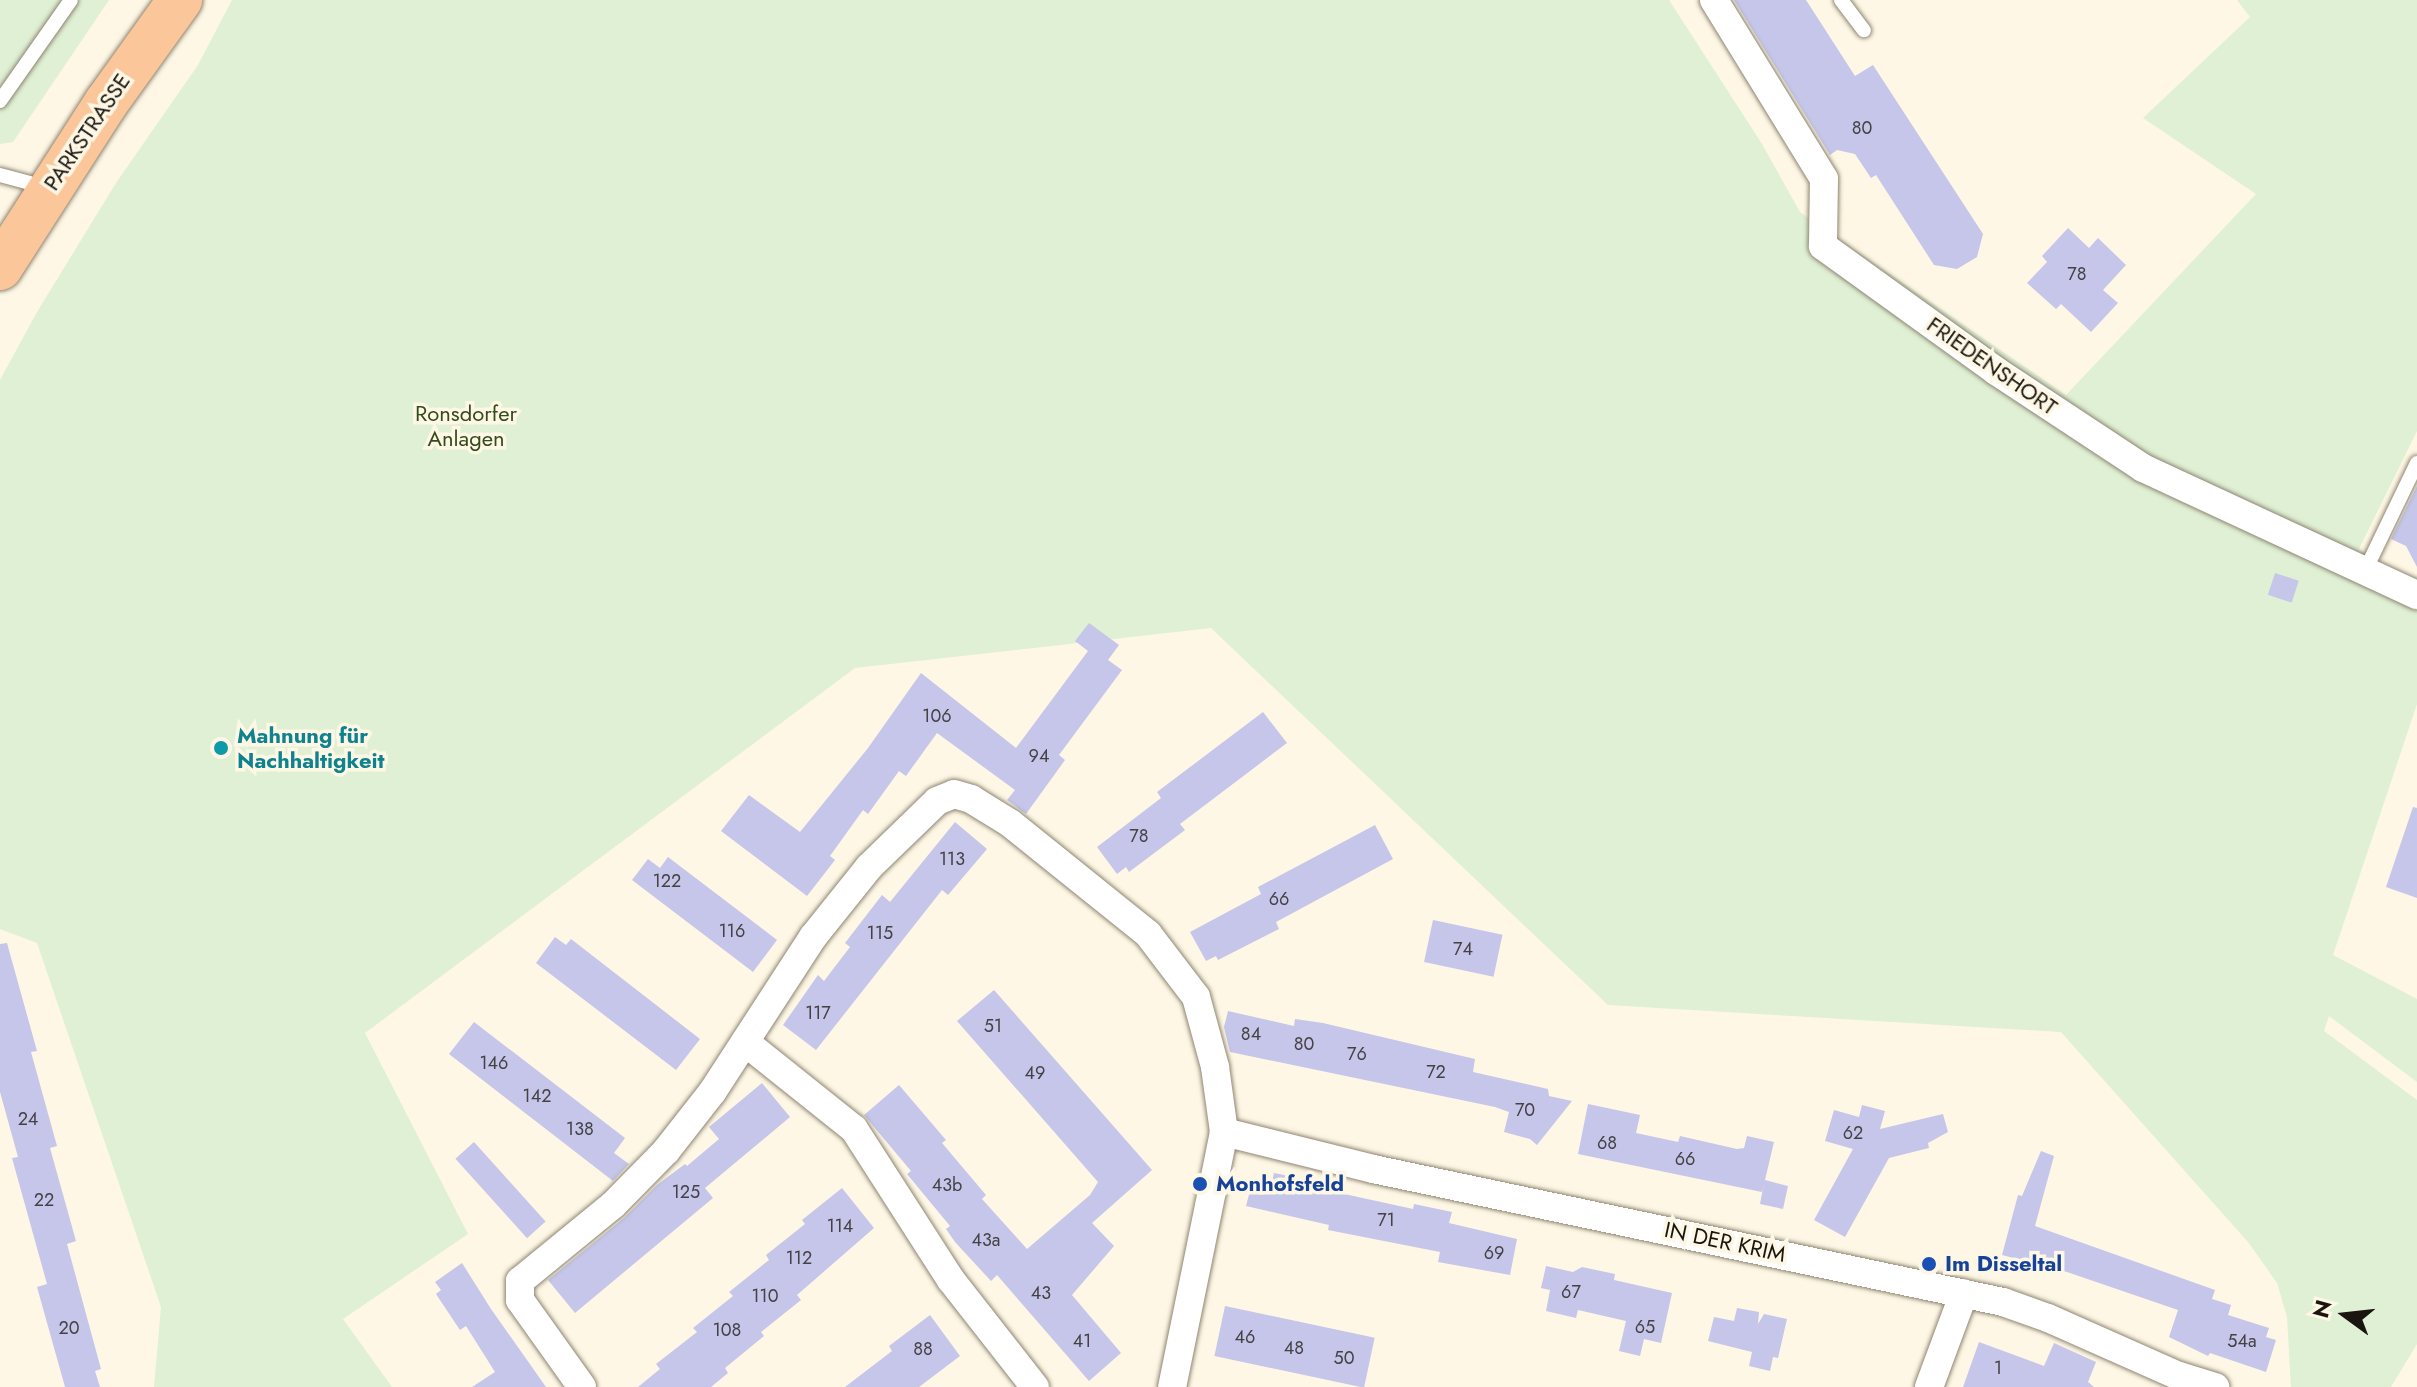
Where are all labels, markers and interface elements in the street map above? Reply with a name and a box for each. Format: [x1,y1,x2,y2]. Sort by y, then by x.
street label: PARKSTRASSE [38,69,136,195]
house number: 80 [1852,117,1872,139]
house number: 78 [2067,263,2087,285]
street label: FRIEDENSHORT [1922,311,2062,421]
park label: Ronsdorfer Anlagen [415,400,517,452]
house number: 106 [922,705,952,727]
place label: Mahnung für Nachhaltigkeit [237,722,385,774]
marker: Mahnung für Nachhaltigkeit [212,739,230,757]
house number: 94 [1029,745,1049,767]
house number: 78 [1129,825,1149,847]
house number: 113 [939,848,965,870]
house number: 122 [653,870,681,892]
house number: 66 [1269,888,1289,910]
house number: 116 [719,920,745,942]
house number: 115 [867,922,893,944]
house number: 74 [1453,938,1473,960]
house number: 117 [805,1002,831,1024]
house number: 51 [984,1015,1002,1037]
house number: 84 [1241,1023,1261,1045]
house number: 80 [1294,1033,1314,1055]
house number: 76 [1347,1043,1367,1065]
house number: 146 [480,1052,508,1074]
house number: 72 [1426,1061,1446,1083]
house number: 49 [1025,1062,1045,1084]
house number: 142 [523,1085,551,1107]
house number: 70 [1515,1099,1535,1121]
house number: 24 [18,1108,38,1130]
house number: 138 [566,1118,594,1140]
house number: 62 [1843,1122,1863,1144]
house number: 68 [1597,1132,1617,1154]
house number: 66 [1675,1148,1695,1170]
place label: Monhofsfeld [1216,1171,1344,1197]
house number: 43b [932,1174,962,1196]
marker: Monhofsfeld [1191,1175,1209,1193]
house number: 125 [672,1181,700,1203]
house number: 22 [34,1189,54,1211]
house number: 71 [1377,1209,1395,1231]
house number: 114 [827,1215,853,1237]
street label: IN DER KRIM [1662,1216,1788,1268]
house number: 43a [972,1229,1000,1251]
house number: 69 [1484,1242,1504,1264]
house number: 112 [786,1247,812,1269]
place label: Im Disseltal [1945,1251,2062,1277]
marker: Im Disseltal [1920,1255,1938,1273]
north arrow [2305,1275,2385,1355]
house number: 67 [1561,1281,1581,1303]
house number: 43 [1031,1282,1051,1304]
house number: 110 [752,1285,778,1307]
text: N [2304,1296,2340,1321]
house number: 65 [1635,1316,1655,1338]
house number: 20 [58,1317,80,1339]
house number: 108 [713,1319,741,1341]
house number: 46 [1235,1326,1255,1348]
house number: 41 [1073,1330,1091,1352]
house number: 54a [2227,1330,2257,1352]
house number: 48 [1284,1337,1304,1359]
house number: 88 [913,1338,933,1360]
house number: 50 [1334,1347,1354,1369]
house number: 1 [1994,1357,2002,1379]

